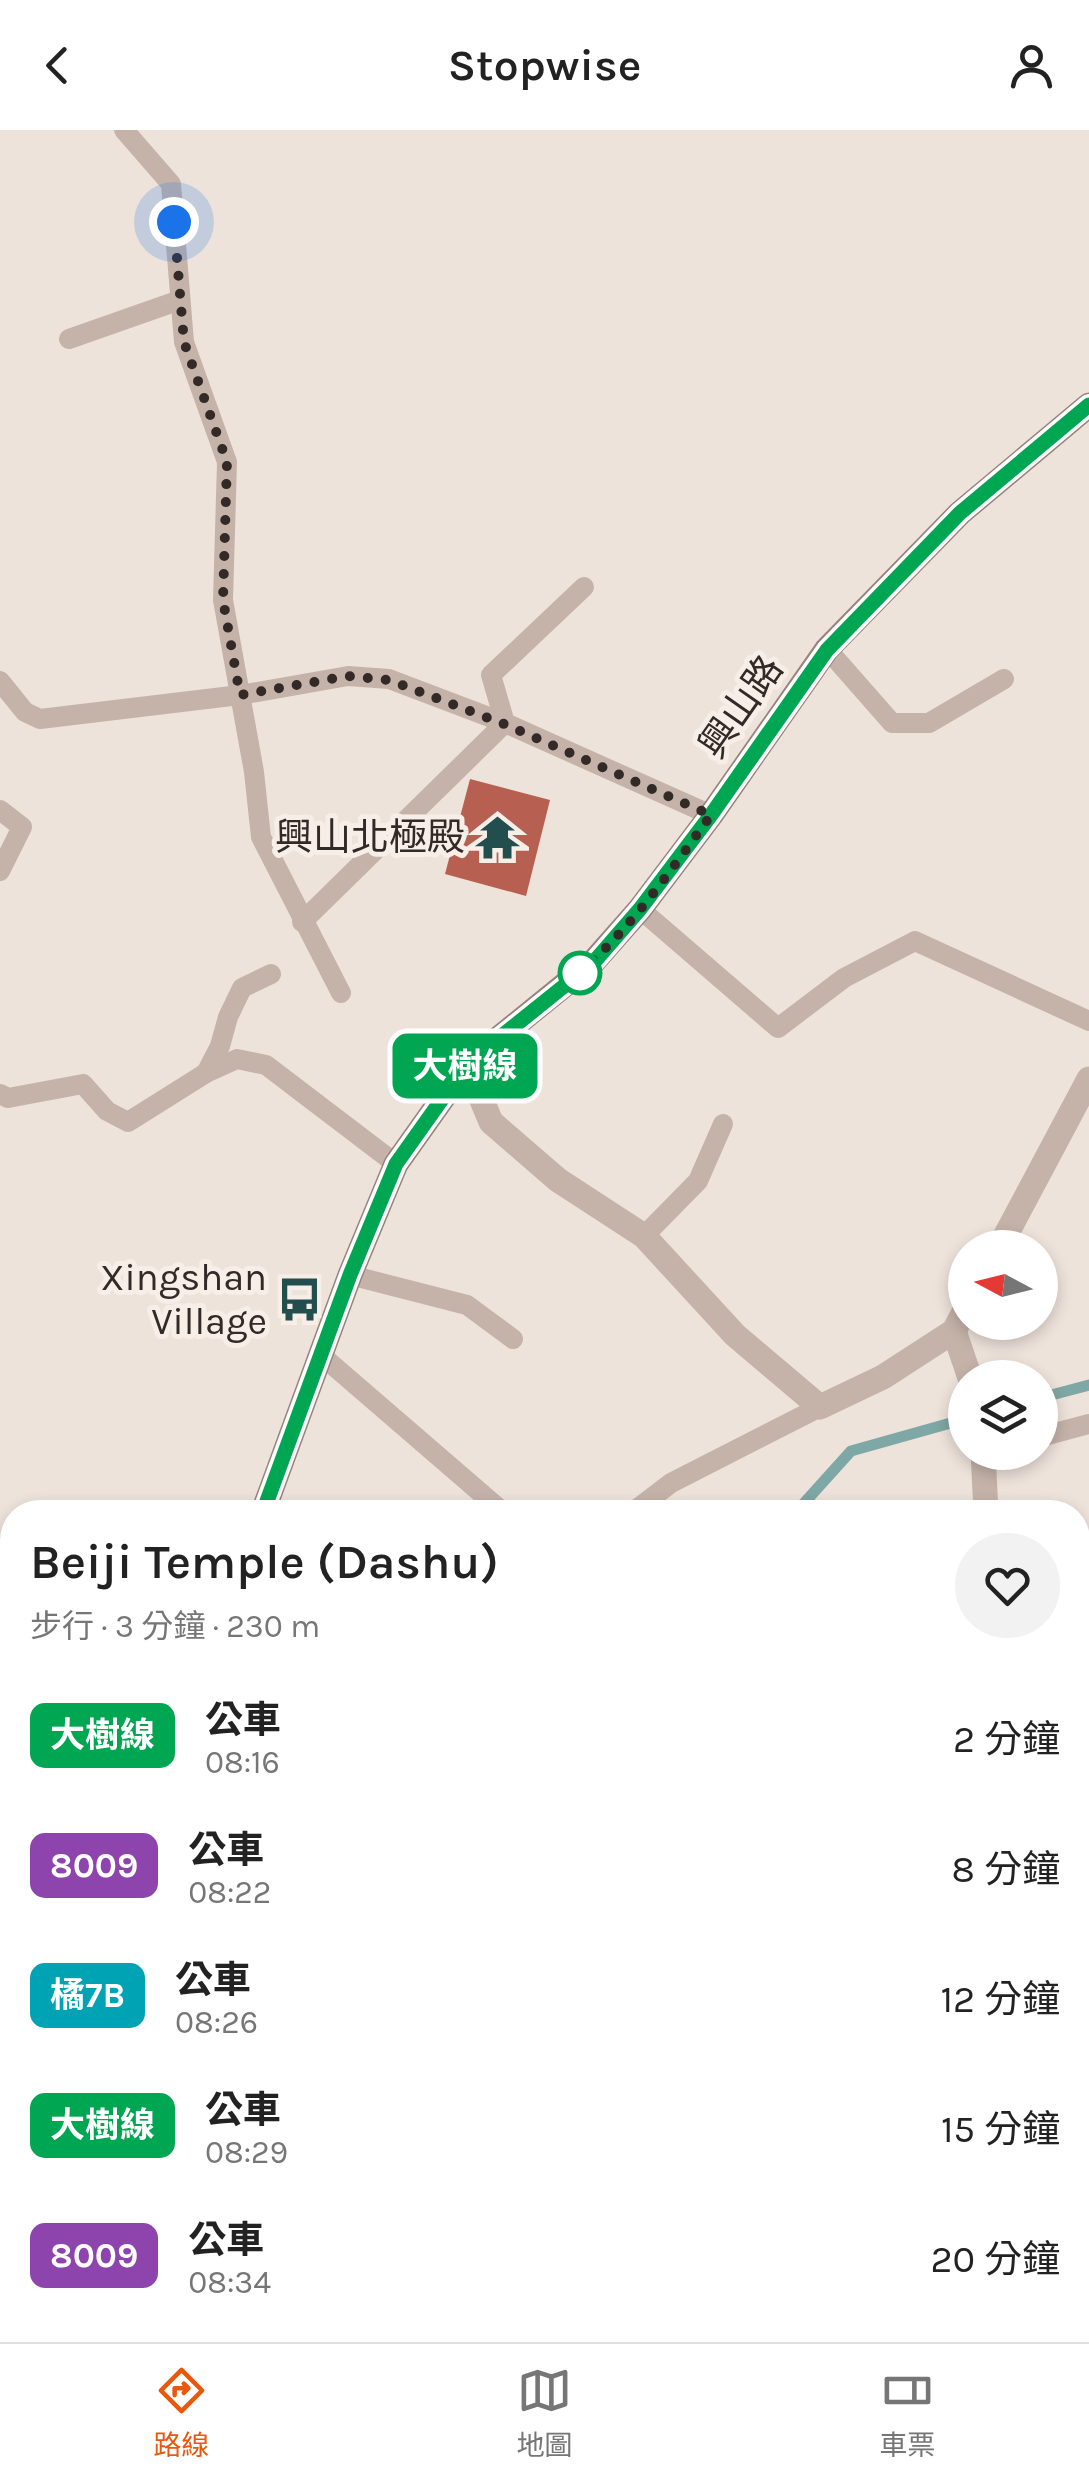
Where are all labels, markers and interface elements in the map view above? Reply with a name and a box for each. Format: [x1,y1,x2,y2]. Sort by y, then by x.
icon: back [30,38,85,93]
icon: person [1004,38,1059,93]
text: Stopwise [448,39,641,91]
your location [149,197,199,247]
street label: 興山路 [690,647,792,767]
temple icon: 興山北極殿 [474,813,522,861]
place label: 興山北極殿 [275,815,465,860]
unlabelled marker [559,952,601,994]
line badge: 大樹線 [408,1034,522,1098]
text: 大樹線 [412,1046,518,1087]
north arrow [948,1230,1058,1340]
map controls [948,1230,1058,1470]
place label: Xingshan Village [100,1255,267,1344]
bus stop icon: Xingshan Village [276,1275,324,1323]
button: layers [948,1360,1058,1470]
button: heart [955,1533,1060,1638]
text: Beiji Temple (Dashu) [30,1534,499,1590]
text: 步行 · 3 分鐘 · 230 m [30,1608,320,1645]
text: 公車 [205,1698,281,1743]
text: 大樹線 [50,1715,155,1756]
text: 2 分鐘 [953,1717,1060,1762]
text: 08:16 [205,1744,280,1781]
text: 公車 [188,1828,264,1873]
text: 8009 [50,1845,138,1886]
text: 8 分鐘 [952,1847,1060,1892]
text: 08:22 [188,1874,271,1911]
text: 公車 [175,1958,251,2003]
text: 橘7B [50,1975,125,2016]
text: 12 分鐘 [940,1977,1060,2022]
text: 08:26 [175,2004,258,2041]
text: 公車 [205,2088,281,2133]
text: 大樹線 [50,2105,155,2146]
text: 15 分鐘 [941,2107,1060,2152]
text: 08:29 [205,2134,288,2171]
text: 公車 [188,2218,264,2263]
text: 8009 [50,2235,138,2276]
text: 20 分鐘 [930,2237,1060,2282]
text: 08:34 [188,2264,271,2301]
tab: 路線 [153,2363,210,2463]
tab: 地圖 [516,2363,573,2463]
tab: 車票 [879,2363,936,2463]

